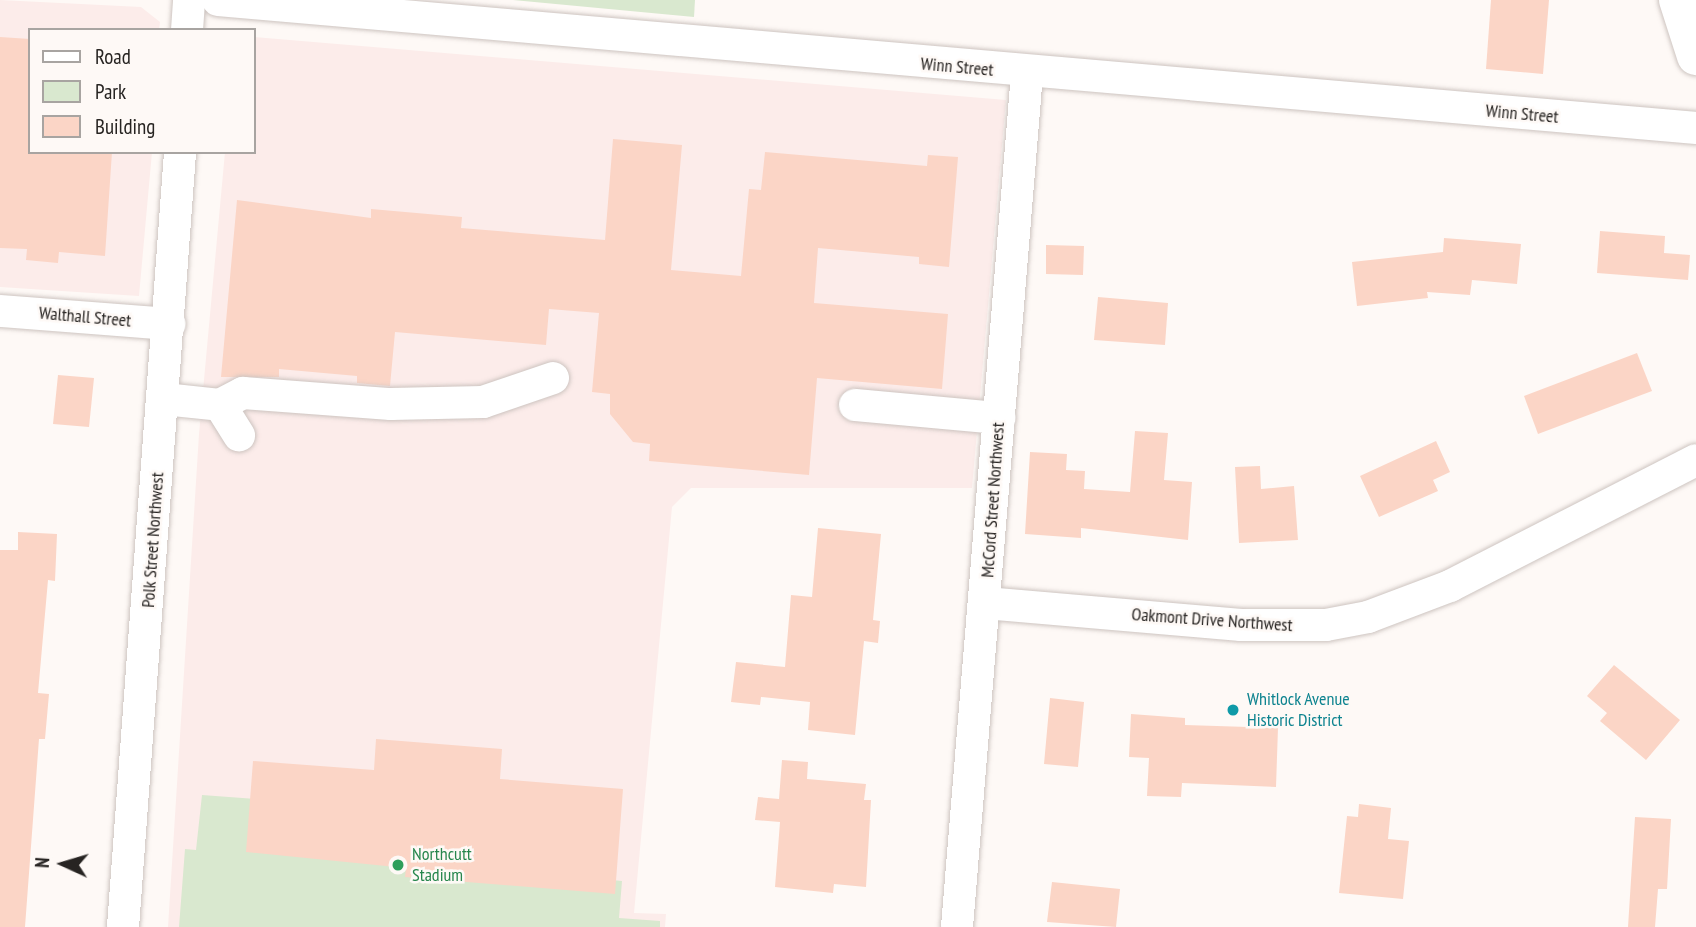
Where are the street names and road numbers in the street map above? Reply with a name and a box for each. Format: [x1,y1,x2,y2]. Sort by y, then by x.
street label: Winn Street [920,53,994,81]
street label: Winn Street [1485,100,1559,128]
street label: Walthall Street [38,302,132,332]
street label: McCord Street Northwest [977,422,1009,578]
street label: Polk Street Northwest [137,471,169,609]
street label: Oakmont Drive Northwest [1131,604,1293,636]

